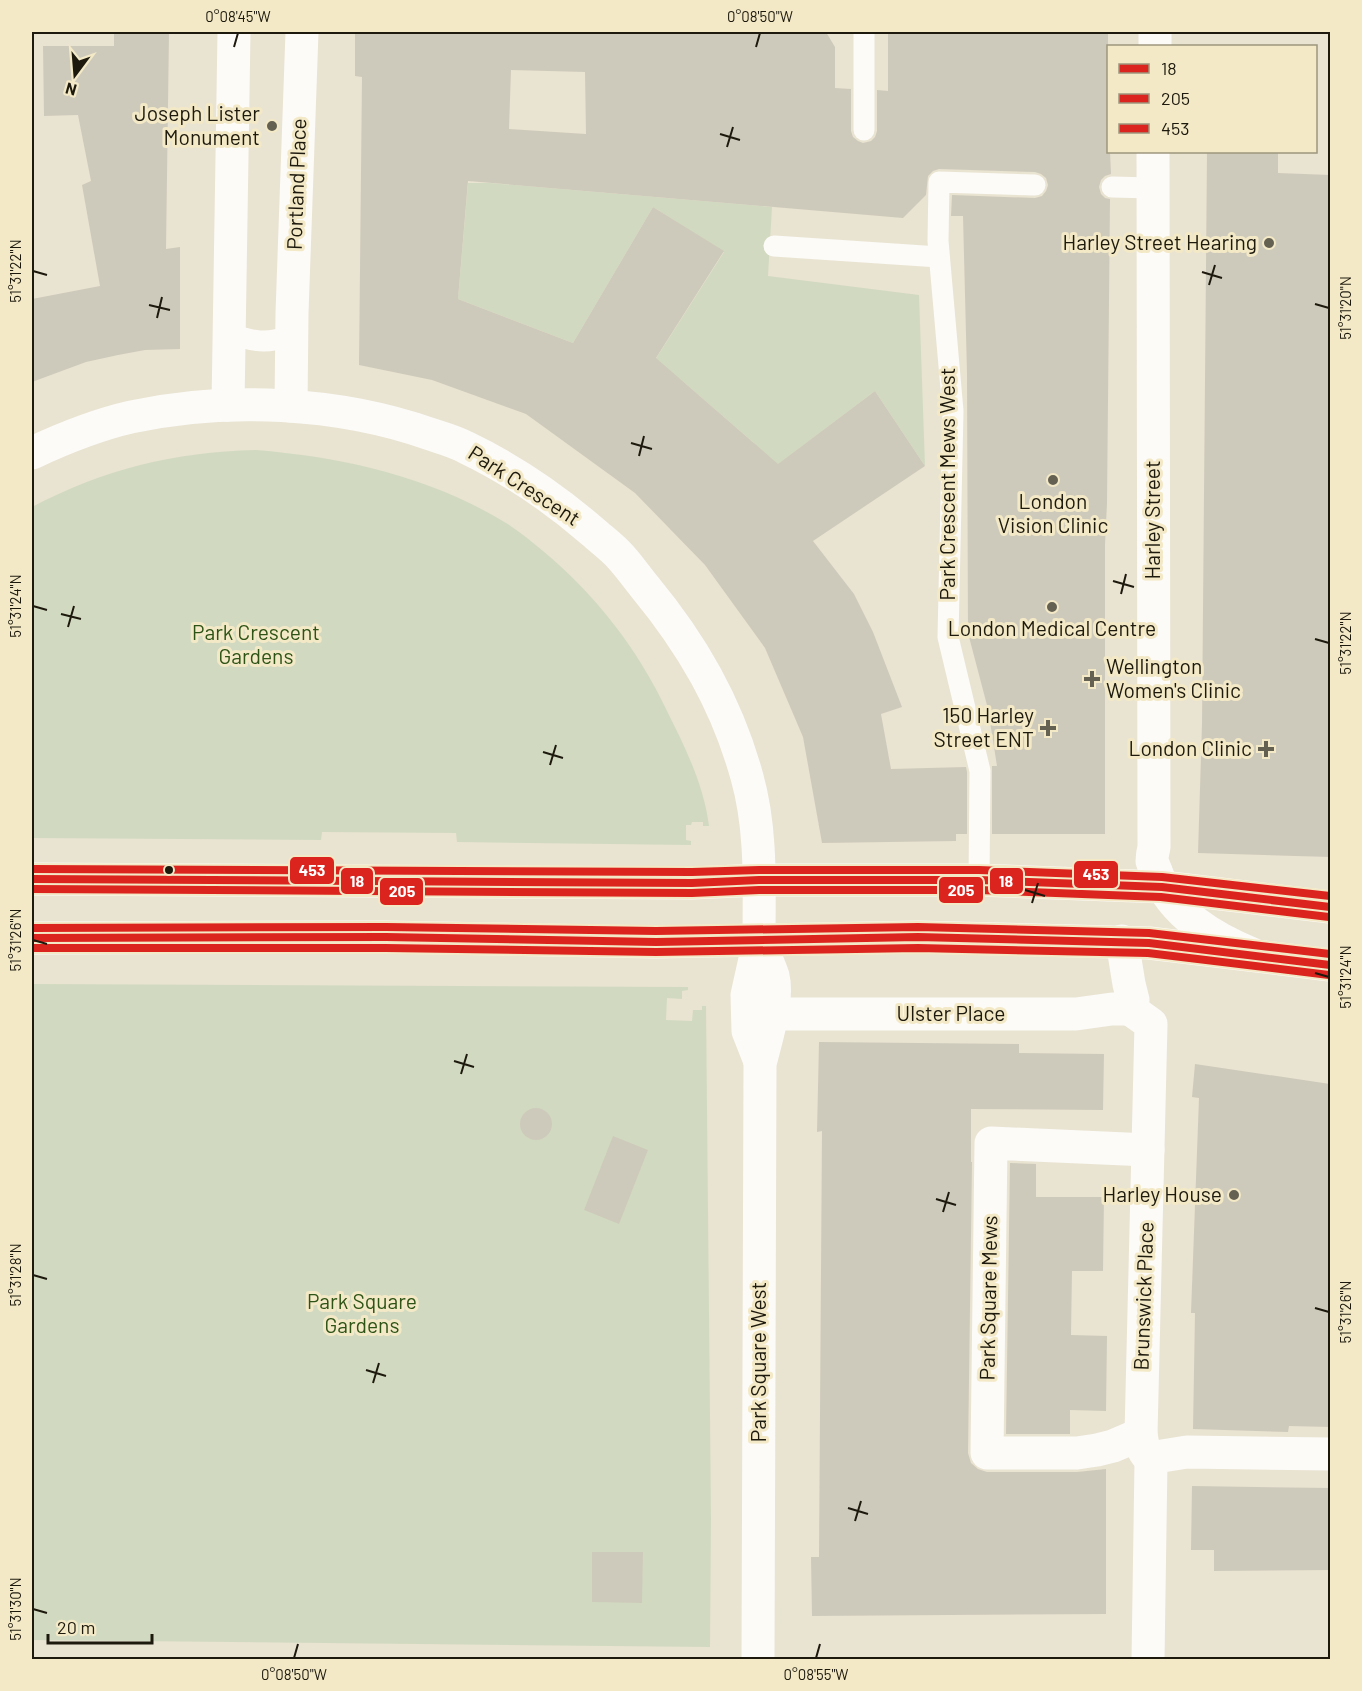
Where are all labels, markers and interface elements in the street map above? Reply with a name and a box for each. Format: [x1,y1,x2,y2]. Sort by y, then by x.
text: 0°08'45"W [205,7,271,25]
text: 0°08'50"W [727,7,793,25]
north arrow [45,45,105,105]
legend [1107,45,1317,153]
text: 18 [1161,57,1177,79]
text: N [63,79,78,100]
text: 205 [1161,87,1190,109]
place label: Joseph Lister Monument [135,100,260,149]
text: 453 [1161,117,1189,139]
street label: Portland Place [281,118,310,250]
marker: Joseph Lister Monument [265,119,279,133]
place label: Harley Street Hearing [1063,229,1257,254]
marker: Harley Street Hearing [1262,236,1276,250]
text: 51°31'22"N [6,239,24,303]
text: 51°31'20"N [1336,276,1354,340]
street label: Park Crescent Mews West [934,368,959,600]
street label: Park Crescent [464,439,585,530]
street label: Harley Street [1139,460,1164,580]
marker: London Vision Clinic [1046,473,1060,487]
place label: London Vision Clinic [998,488,1108,537]
text: 51°31'24"N [6,574,24,638]
marker: London Medical Centre [1045,600,1059,614]
text: 51°31'22"N [1336,611,1354,675]
place label: London Medical Centre [948,615,1156,640]
park label: Park Crescent Gardens [192,619,320,668]
place label: Wellington Women's Clinic [1106,653,1241,702]
marker: Wellington Women's Clinic [1083,670,1101,688]
place label: 150 Harley Street ENT [934,702,1034,751]
marker: 150 Harley Street ENT [1039,719,1057,737]
place label: London Clinic [1128,735,1252,760]
marker: London Clinic [1257,740,1275,758]
line badge: 453 [289,856,335,885]
text: 453 [299,860,325,879]
line badge: 453 [1073,860,1119,889]
unlabelled marker [163,864,175,876]
text: 453 [1083,864,1109,883]
line badge: 18 [340,867,374,895]
line badge: 18 [989,867,1024,895]
text: 18 [350,871,364,890]
text: 18 [999,871,1013,890]
line badge: 205 [938,876,984,904]
line badge: 205 [379,877,424,906]
text: 205 [948,880,975,899]
text: 205 [389,881,416,900]
text: 51°31'26"N [6,909,24,971]
text: 51°31'24"N [1336,945,1354,1009]
street label: Ulster Place [897,1000,1005,1025]
place label: Harley House [1103,1181,1222,1206]
marker: Harley House [1227,1188,1241,1202]
street label: Park Square Mews [974,1215,1001,1381]
street label: Brunswick Place [1127,1221,1158,1371]
text: 51°31'28"N [6,1243,24,1307]
text: 51°31'26"N [1336,1281,1354,1343]
street label: Park Square West [745,1282,770,1442]
park label: Park Square Gardens [307,1288,417,1337]
text: 51°31'30"N [6,1577,24,1641]
scale bar [48,1607,152,1645]
text: 20 m [57,1616,95,1638]
text: 0°08'50"W [261,1665,327,1683]
text: 0°08'55"W [784,1665,849,1683]

